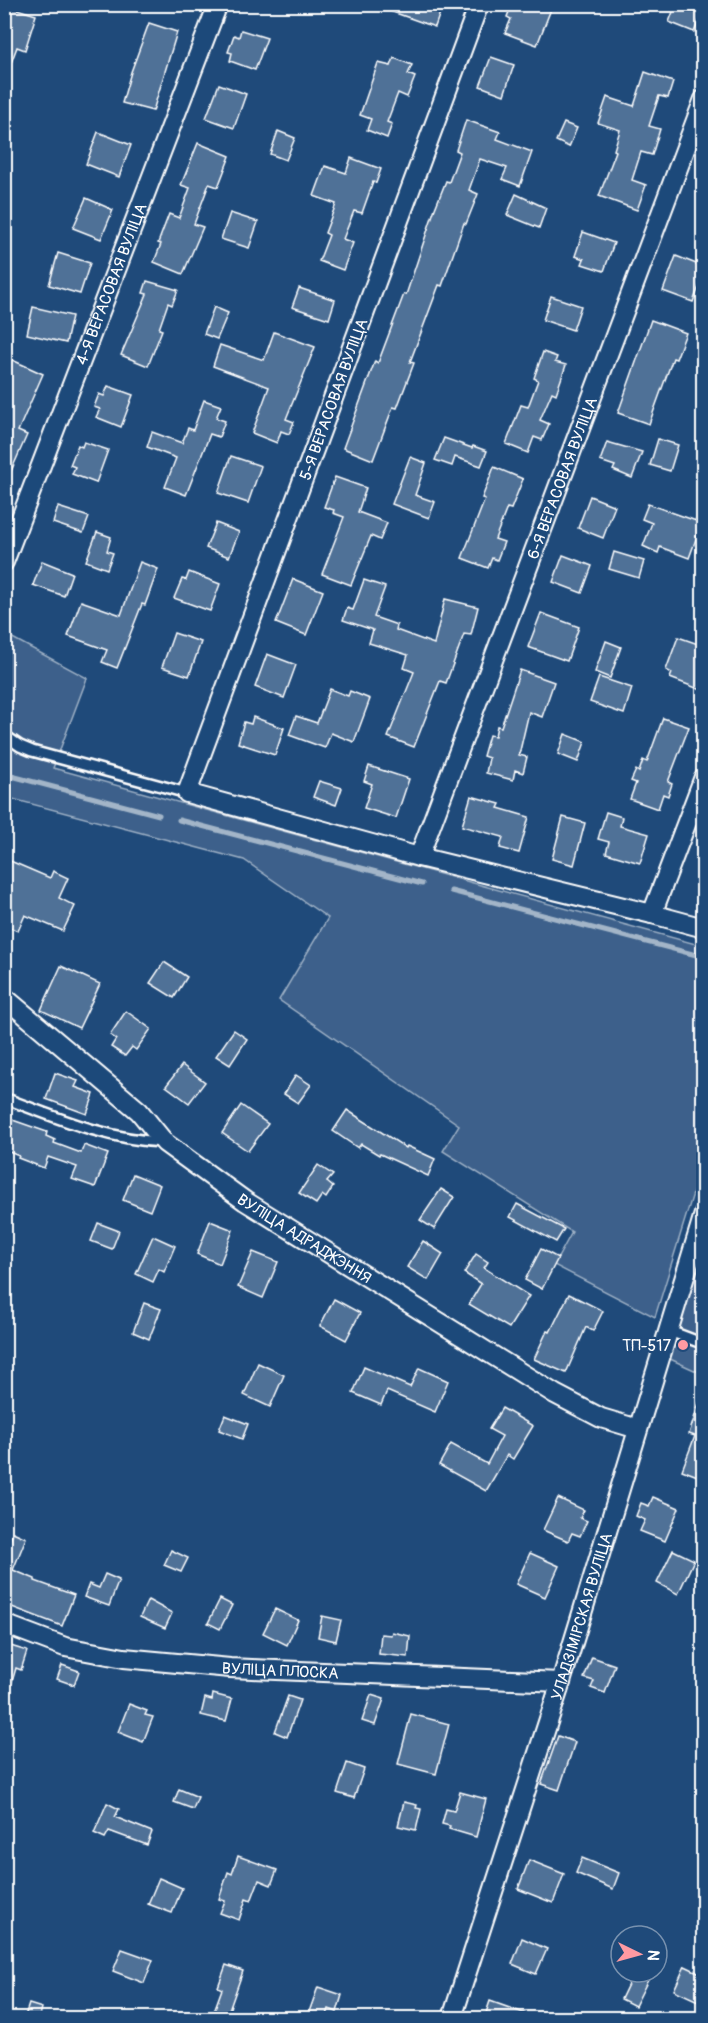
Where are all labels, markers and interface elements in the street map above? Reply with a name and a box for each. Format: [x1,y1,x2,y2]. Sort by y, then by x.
street label: 4-Я ВЕРАСОВАЯ ВУЛІЦА [72,201,152,368]
street label: 5-Я ВЕРАСОВАЯ ВУЛІЦА [295,316,373,483]
street label: 6-Я ВЕРАСОВАЯ ВУЛІЦА [523,395,602,562]
street label: ВУЛІЦА АДРАДЖЭННЯ [233,1190,375,1288]
place label: ТП-517 [622,1336,672,1356]
marker: ТП-517 [676,1338,690,1352]
street label: УЛАДЗІМІРСКАЯ ВУЛІЦА [547,1530,617,1703]
street label: ВУЛІЦА ПЛОСКА [221,1658,339,1684]
north arrow [609,1924,669,1984]
text: N [642,1949,663,1962]

